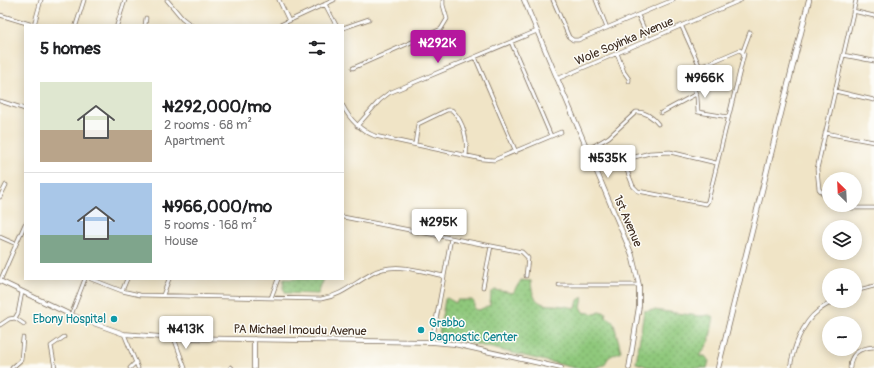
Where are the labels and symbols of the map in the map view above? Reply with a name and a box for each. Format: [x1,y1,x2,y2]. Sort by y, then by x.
street label: Wole Soyinka Avenue [573,14,676,69]
pin: ₦292K [410,30,466,64]
pin: ₦966K [677,65,733,99]
pin: ₦535K [580,145,636,179]
north arrow [822,172,862,212]
street label: 1st Avenue [610,193,645,249]
pin: ₦295K [411,209,467,243]
place label: Ebony Hospital [33,312,106,327]
marker: Ebony Hospital [109,314,119,324]
pin: ₦413K [158,316,214,350]
place label: Grabbo Dagnostic Center [429,316,518,345]
street label: PA Michael Imoudu Avenue [233,322,367,339]
marker: Grabbo Dagnostic Center [416,325,426,335]

